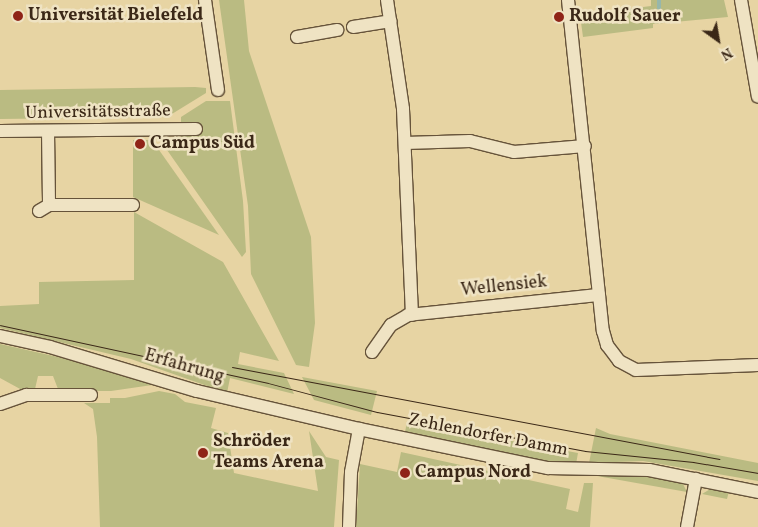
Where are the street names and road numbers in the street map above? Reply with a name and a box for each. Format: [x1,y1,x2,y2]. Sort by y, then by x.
street label: Universitätsstraße [25,101,171,125]
street label: Wellensiek [460,272,548,302]
street label: Erfahrung [142,345,226,389]
street label: Zehlendorfer Damm [406,410,570,462]

